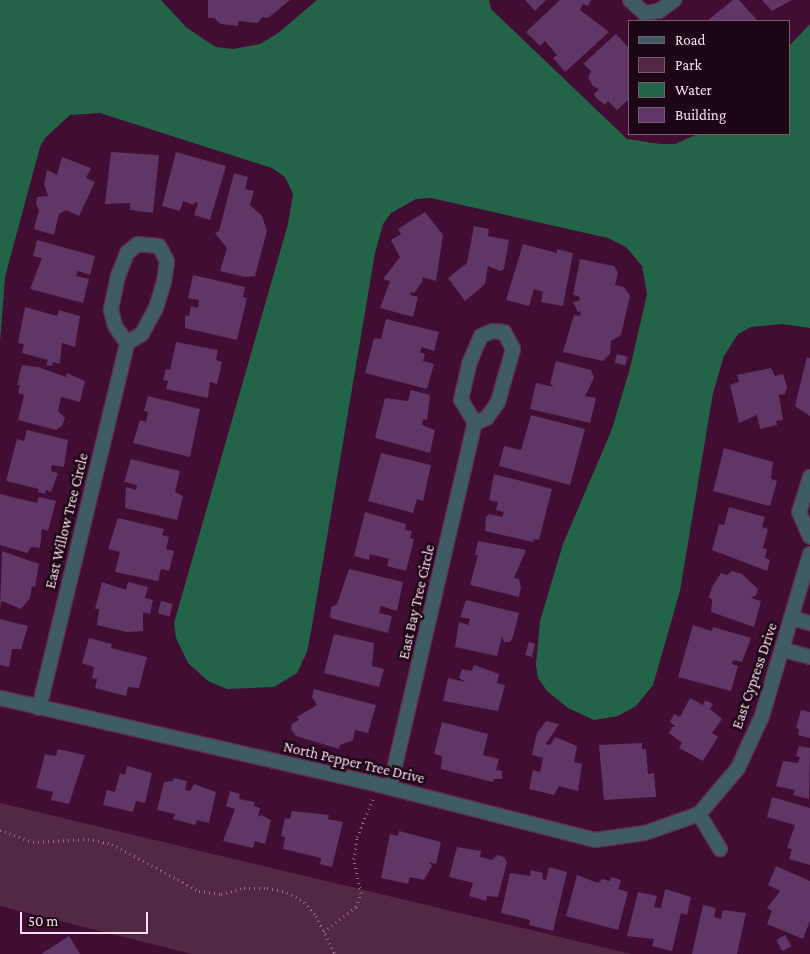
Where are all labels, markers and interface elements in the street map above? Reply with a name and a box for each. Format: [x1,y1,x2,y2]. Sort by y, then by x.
legend [628,20,790,135]
text: Road [675,32,705,48]
text: Park [675,57,702,73]
text: Water [675,82,712,98]
text: Building [675,107,726,123]
street label: East Willow Tree Circle [41,451,93,591]
street label: East Bay Tree Circle [395,543,439,661]
street label: East Cypress Drive [728,621,782,731]
street label: North Pepper Tree Drive [282,738,426,788]
scale bar [22,902,150,934]
text: 50 m [28,913,58,929]

